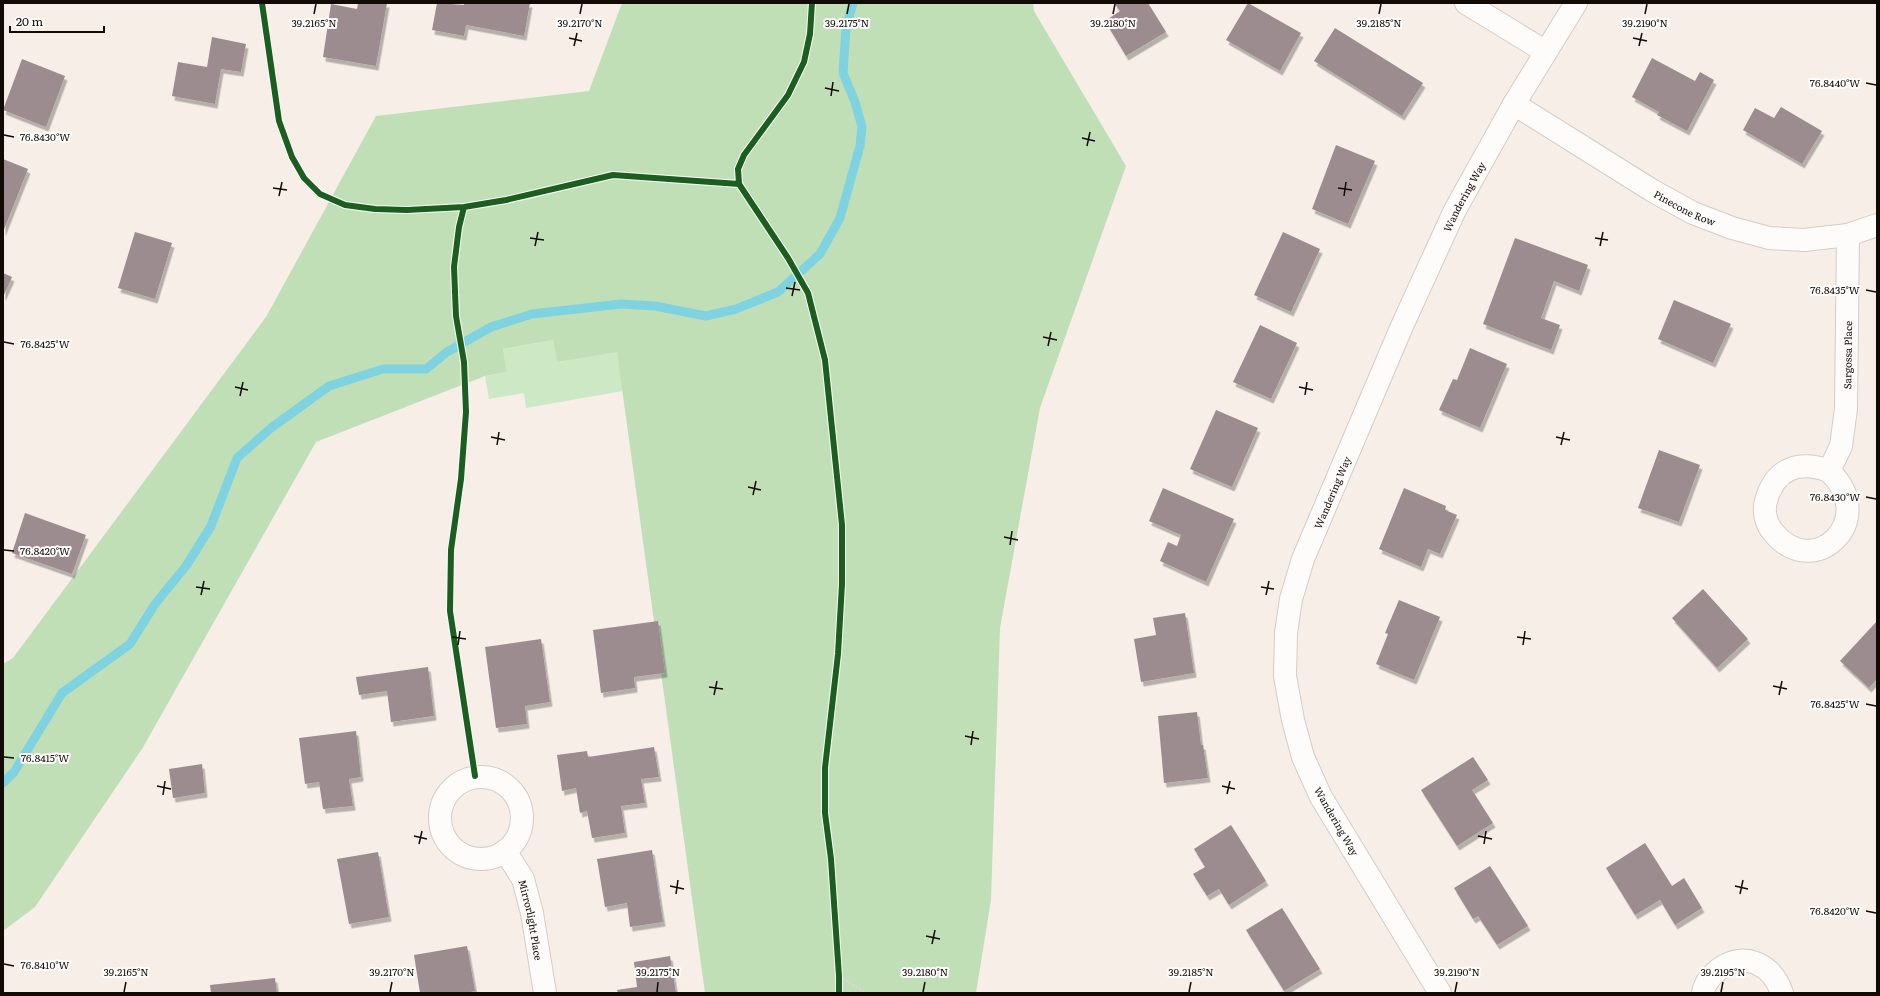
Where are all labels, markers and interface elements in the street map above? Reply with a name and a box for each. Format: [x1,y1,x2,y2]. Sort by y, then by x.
scale bar [10,8,104,34]
text: 20 m [16,12,43,30]
text: 39.2165°N [291,15,337,30]
text: 39.2170°N [557,15,603,30]
text: 39.2175°N [825,15,869,30]
text: 39.2180°N [1090,15,1136,30]
text: 39.2185°N [1356,15,1402,30]
text: 39.2190°N [1622,15,1668,30]
text: 76.8440°W [1810,75,1860,90]
text: 76.8430°W [20,129,70,144]
street label: Wandering Way [1439,158,1488,234]
street label: Pinecone Row [1652,186,1718,229]
text: 76.8435°W [1810,282,1860,297]
street label: Sargossa Place [1839,321,1855,389]
text: 76.8425°W [20,336,70,351]
street label: Wandering Way [1309,453,1354,531]
text: 76.8430°W [1810,489,1860,504]
text: 76.8420°W [20,543,70,558]
text: 76.8425°W [1810,696,1860,711]
text: 76.8415°W [21,750,69,765]
street label: Wandering Way [1311,784,1363,858]
street label: Mirrorlight Place [516,878,547,961]
text: 76.8420°W [1810,903,1860,918]
text: 76.8410°W [21,957,70,972]
text: 39.2165°N [103,964,149,979]
text: 39.2170°N [369,964,415,979]
text: 39.2175°N [636,964,680,979]
text: 39.2180°N [902,964,948,979]
text: 39.2185°N [1168,964,1214,979]
text: 39.2190°N [1434,964,1480,979]
text: 39.2195°N [1700,964,1746,979]

